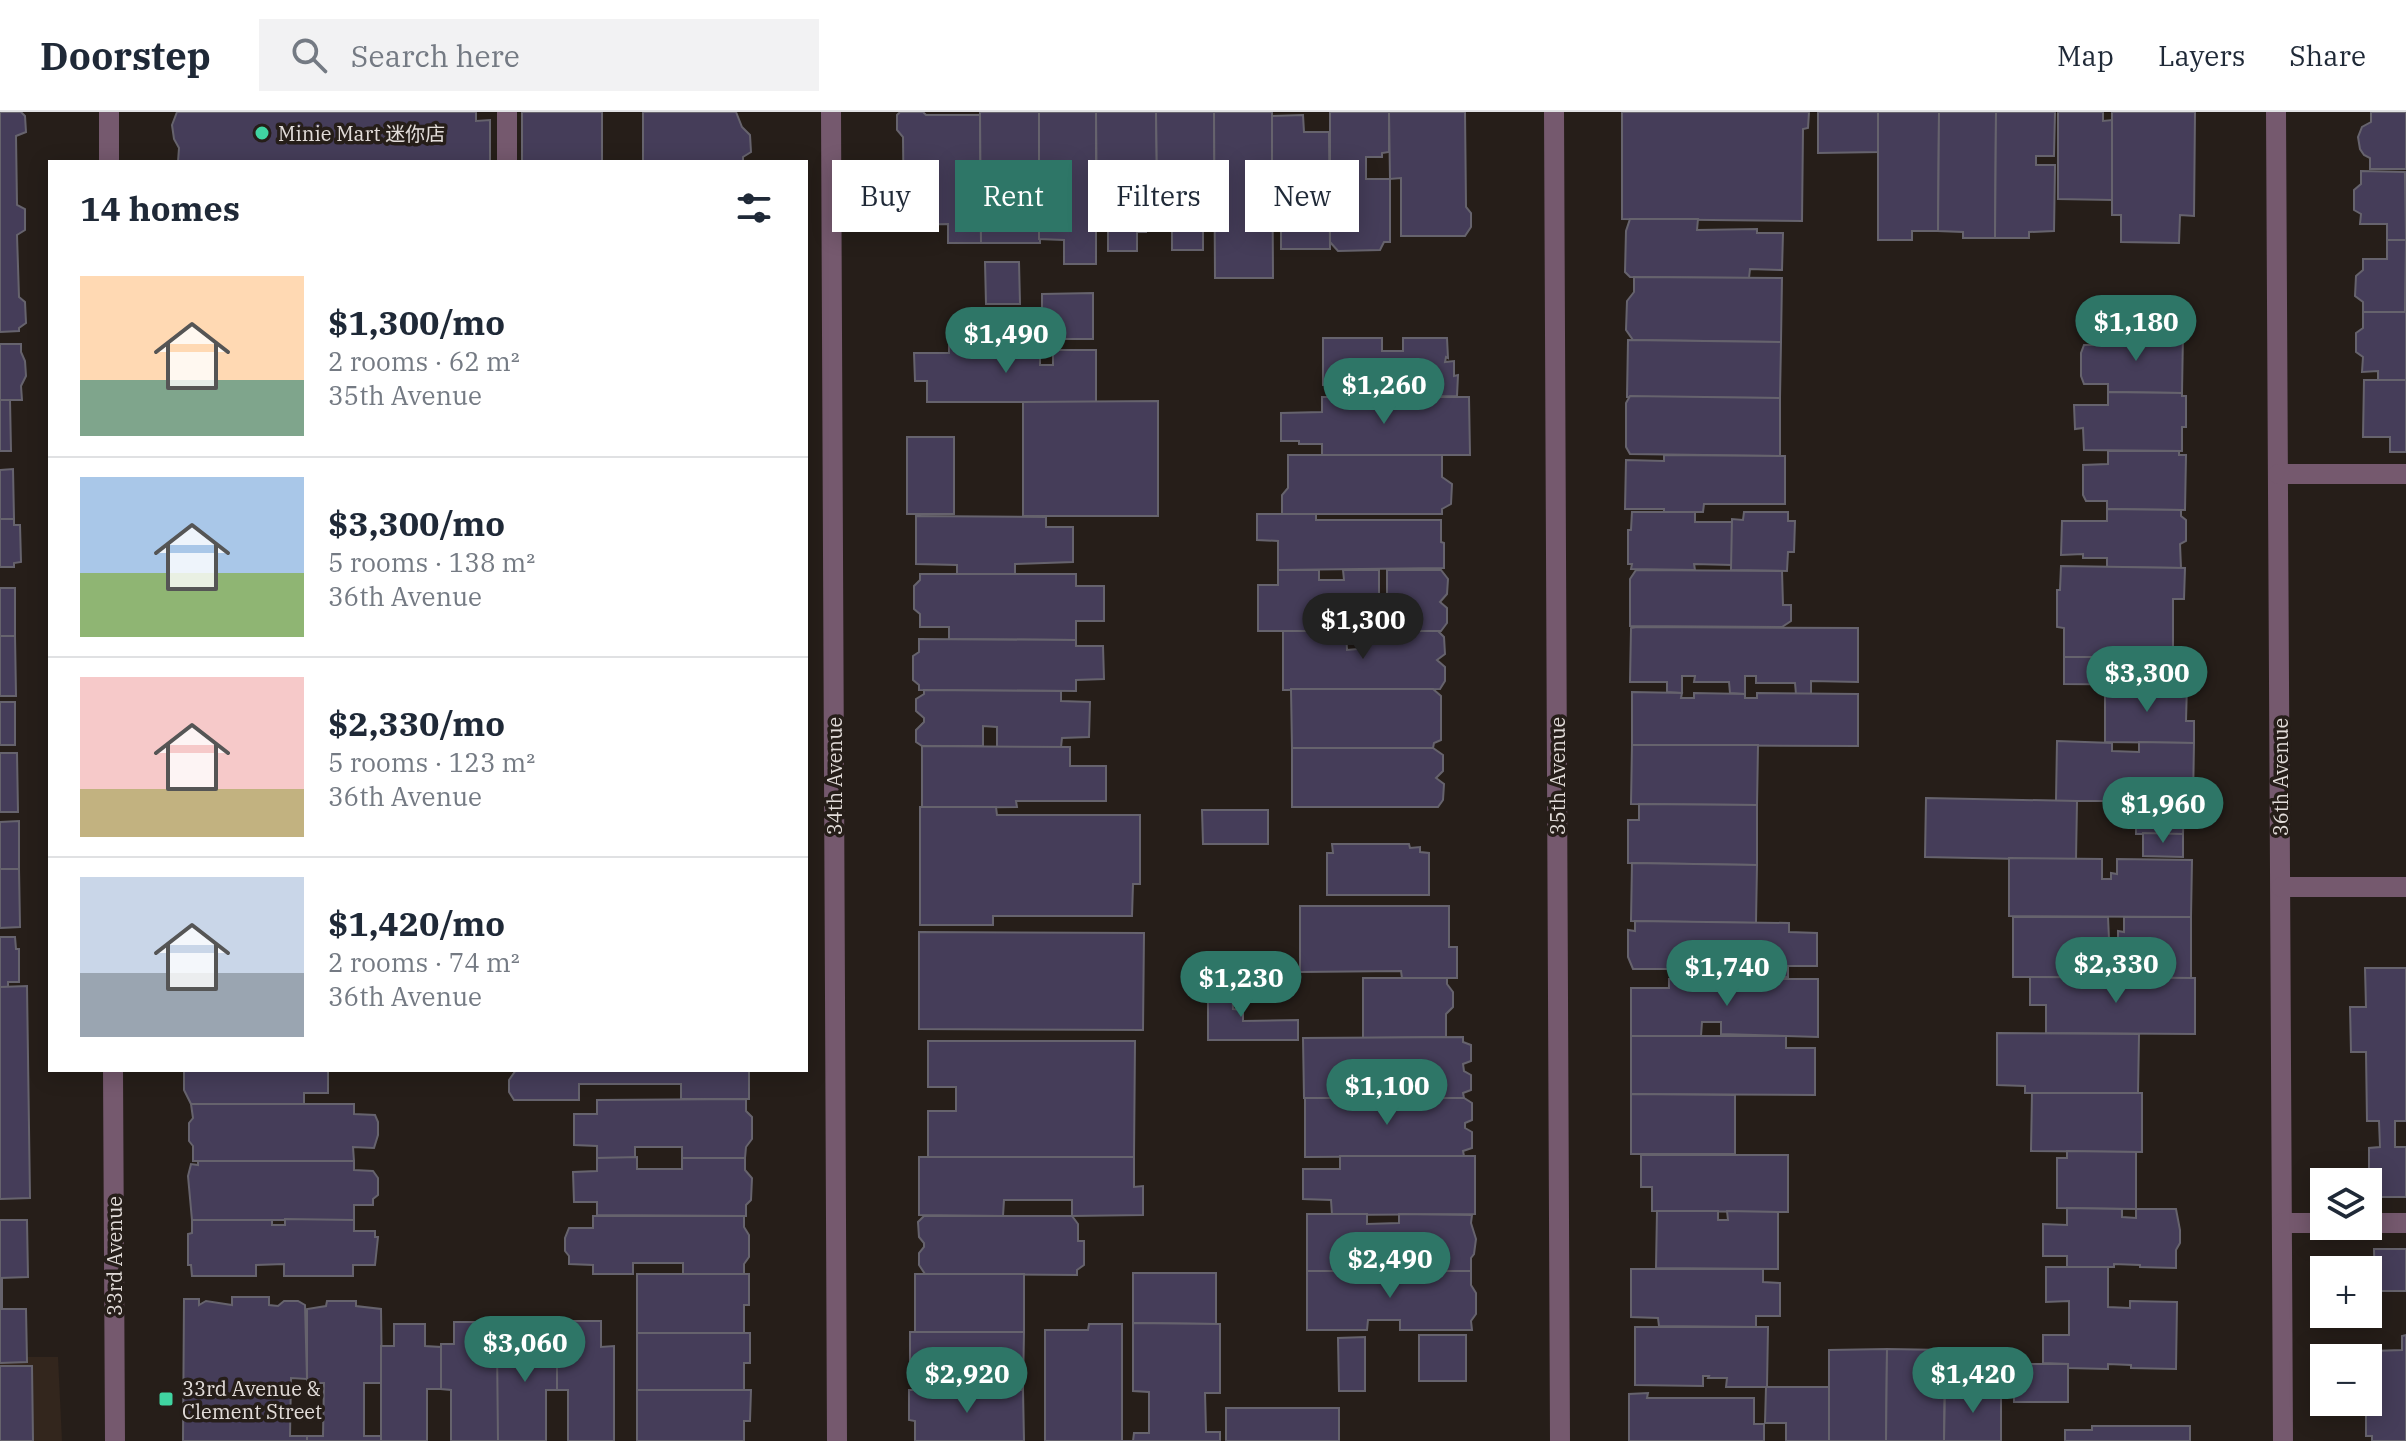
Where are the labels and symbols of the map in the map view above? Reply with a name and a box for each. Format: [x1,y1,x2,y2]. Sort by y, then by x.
place label: Minie Mart 迷你店 [278,120,445,147]
marker: Minie Mart 迷你店 [253,124,271,142]
pin: $1,180 [2071,295,2201,363]
pin: $1,490 [941,307,1071,375]
pin: $1,260 [1319,358,1449,426]
pin: $1,300 [1298,593,1428,661]
pin: $3,300 [2082,646,2212,714]
street label: 34th Avenue [821,717,848,835]
street label: 35th Avenue [1544,717,1571,835]
street label: 36th Avenue [2267,718,2294,836]
pin: $1,960 [2098,777,2228,845]
pin: $2,330 [2051,937,2181,1005]
pin: $1,740 [1662,940,1792,1008]
pin: $1,230 [1176,951,1306,1019]
pin: $1,100 [1322,1059,1452,1127]
street label: 33rd Avenue [101,1196,128,1316]
pin: $2,490 [1325,1232,1455,1300]
pin: $3,060 [460,1316,590,1384]
pin: $2,920 [902,1347,1032,1415]
pin: $1,420 [1908,1347,2038,1415]
place label: 33rd Avenue & Clement Street [182,1375,322,1425]
marker: 33rd Avenue & Clement Street [157,1390,175,1408]

